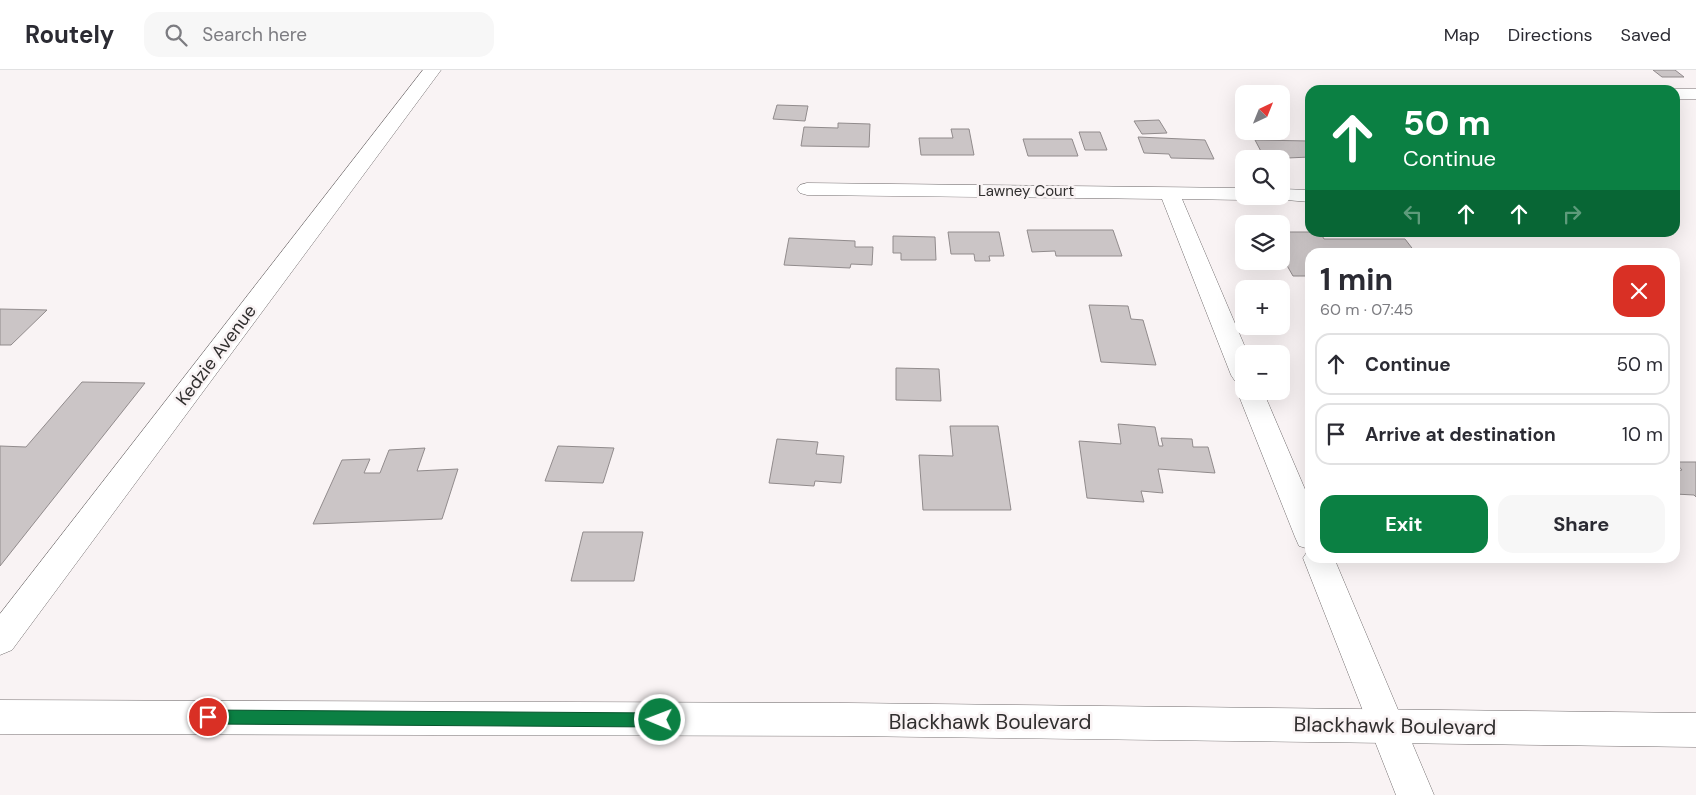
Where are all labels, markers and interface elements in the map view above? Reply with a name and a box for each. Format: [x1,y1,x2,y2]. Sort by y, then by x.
search box [144,12,494,57]
text: Routely [25,19,114,50]
icon: search [162,21,190,49]
text: Search here [202,22,307,47]
text: Map [1444,23,1480,47]
text: Directions [1508,23,1593,47]
text: Saved [1621,23,1671,47]
north arrow [1235,85,1290,140]
map controls [1235,85,1290,400]
text: 50 m [1403,100,1491,146]
icon: ahead [1320,105,1385,170]
text: Continue [1403,144,1496,173]
button: search [1235,150,1290,205]
street label: Lawney Court [978,181,1074,201]
icon: left [1399,200,1427,228]
icon: ahead [1452,200,1480,228]
icon: ahead [1505,200,1533,228]
icon: right [1558,200,1586,228]
button: layers [1235,215,1290,270]
text: 1 min [1320,260,1393,299]
button: close [1613,265,1665,317]
button: + [1235,280,1290,335]
text: 60 m · 07:45 [1320,299,1413,320]
street label: Kedzie Avenue [170,300,262,410]
button: − [1235,345,1290,400]
icon: ahead [1322,350,1350,378]
text: Continue [1365,352,1451,377]
text: 50 m [1616,352,1663,377]
icon: arrive [1322,420,1350,448]
text: Arrive at destination [1365,422,1556,447]
text: 10 m [1622,422,1663,447]
button: Exit [1320,495,1488,553]
button: Share [1498,495,1665,553]
position arrow [633,693,685,745]
pin [187,696,229,738]
icon: arrive [194,703,222,731]
street label: Blackhawk Boulevard [889,708,1091,736]
street label: Blackhawk Boulevard [1293,710,1497,742]

